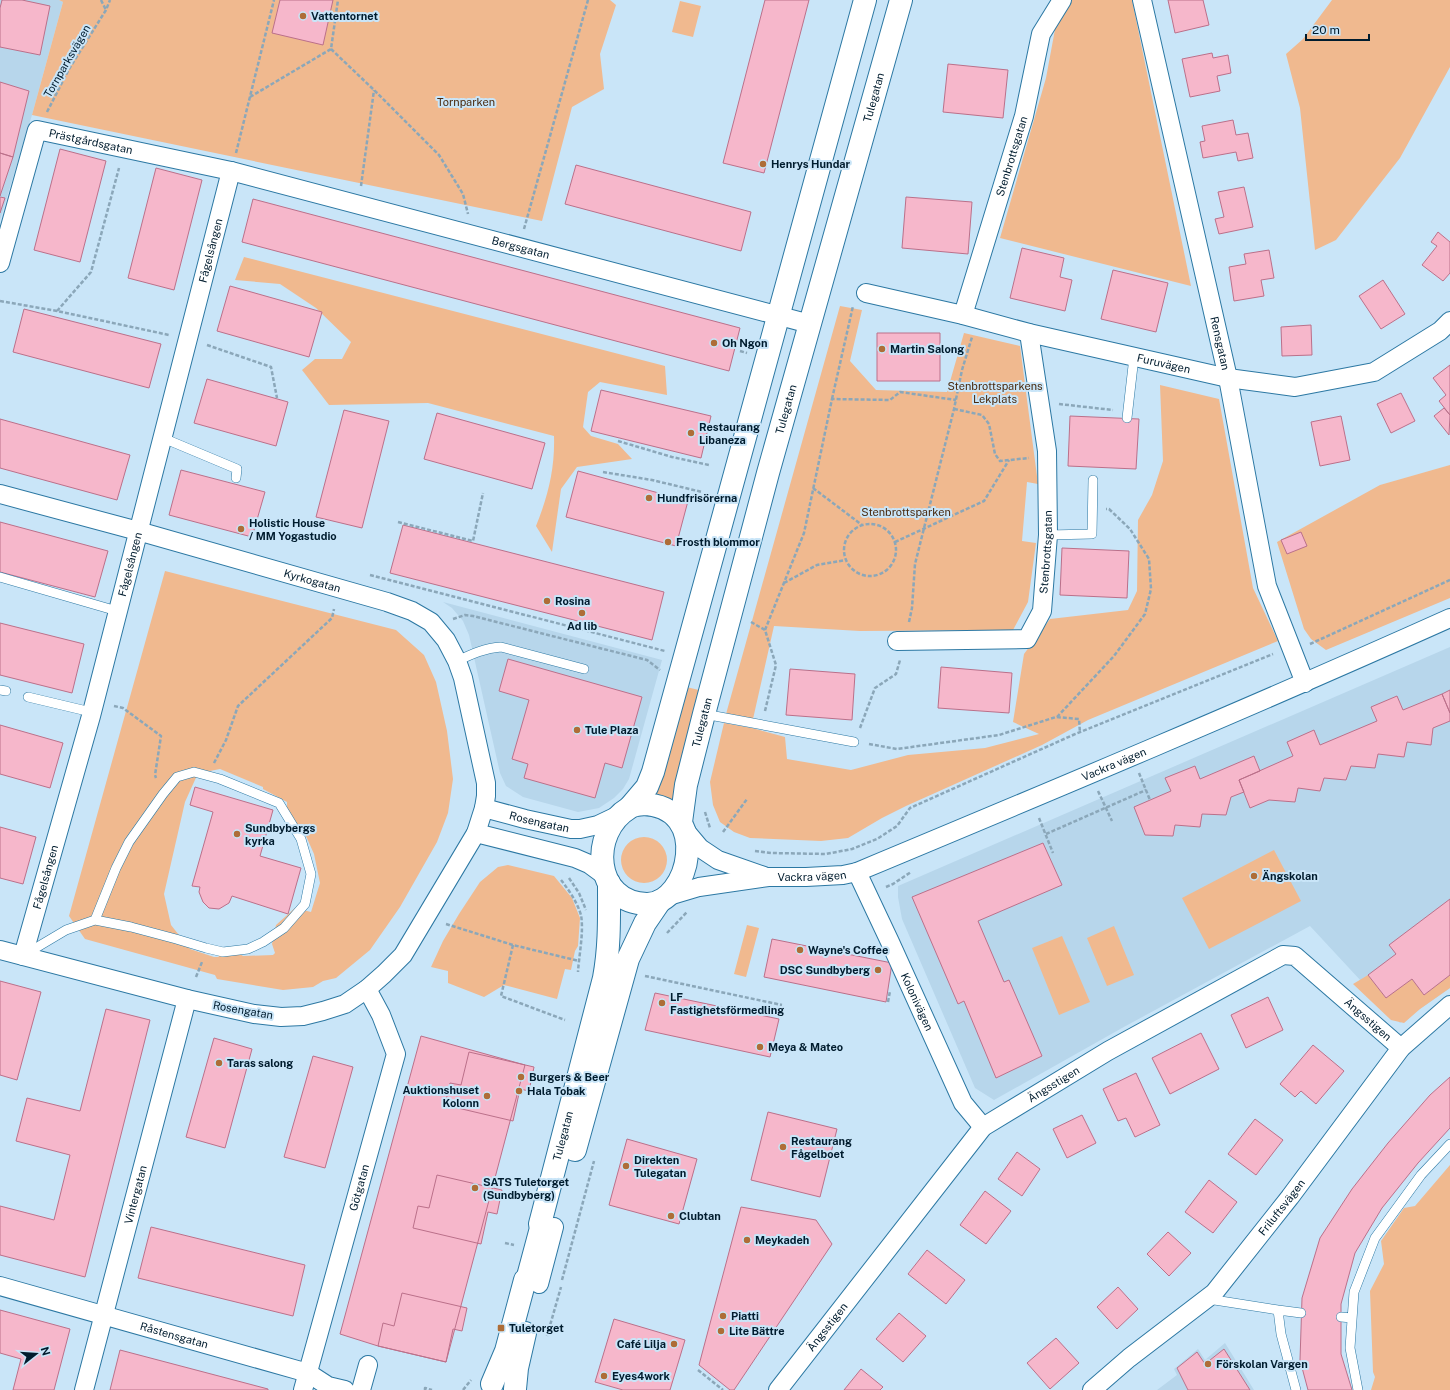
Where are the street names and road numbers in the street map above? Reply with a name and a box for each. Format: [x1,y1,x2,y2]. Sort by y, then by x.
street label: Tornparksvägen [41,23,93,99]
street label: Tulegatan [861,71,886,124]
street label: Stenbrottsgatan [994,115,1030,198]
street label: Prästgårdsgatan [48,127,134,156]
street label: Fågelsången [197,217,225,284]
street label: Bergsgatan [491,234,551,261]
street label: Rensgatan [1208,315,1232,371]
street label: Furuvägen [1136,352,1192,375]
street label: Tulegatan [773,383,799,436]
street label: Stenbrottsgatan [1037,510,1054,594]
street label: Fågelsången [116,531,144,598]
street label: Kyrkogatan [282,567,342,594]
street label: Tulegatan [690,696,714,748]
street label: Vackra vägen [1080,745,1148,783]
street label: Rosengatan [508,809,570,834]
street label: Fågelsången [31,844,60,910]
street label: Vackra vägen [778,868,847,883]
street label: Kolonivägen [899,971,935,1033]
street label: Ängsstigen [1342,995,1394,1043]
street label: Rosengatan [212,999,274,1021]
street label: Ängsstigen [1025,1064,1081,1104]
street label: Tulegatan [551,1110,575,1162]
street label: Götgatan [347,1163,371,1212]
street label: Vintergatan [122,1164,149,1225]
street label: Friluftsvägen [1256,1177,1307,1238]
street label: Ängsstigen [804,1300,850,1354]
street label: Råstensgatan [139,1320,210,1351]

